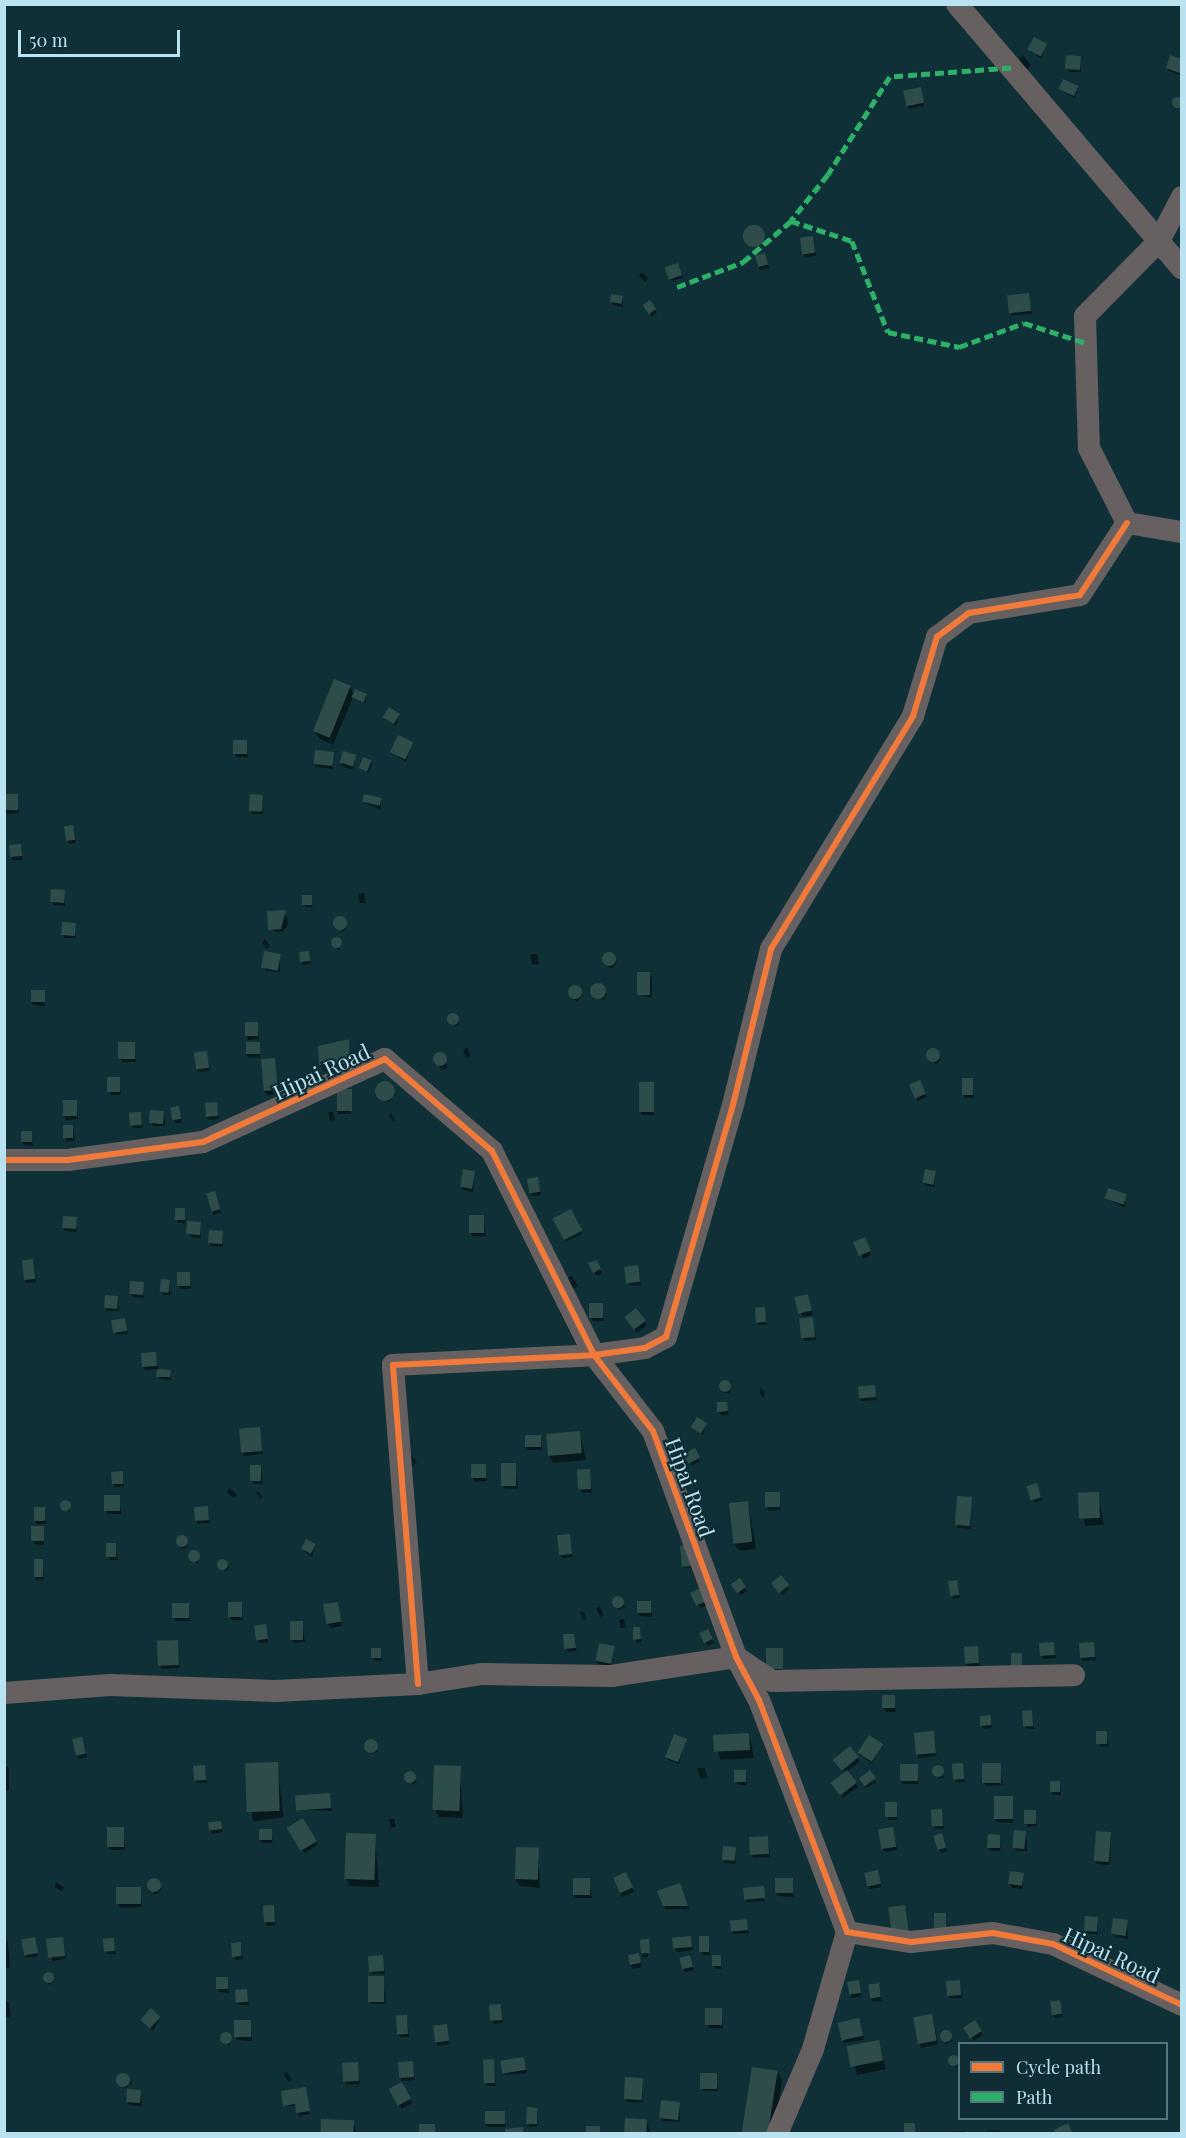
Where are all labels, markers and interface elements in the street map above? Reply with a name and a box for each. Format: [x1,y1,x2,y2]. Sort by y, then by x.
scale bar [21,18,183,56]
text: 50 m [29,28,68,52]
street label: Hipai Road [269,1038,373,1104]
street label: Hipai Road [661,1434,721,1540]
street label: Hipai Road [1060,1921,1164,1987]
legend [958,2042,1168,2120]
text: Cycle path [1016,2055,1101,2079]
text: Path [1016,2085,1052,2109]

